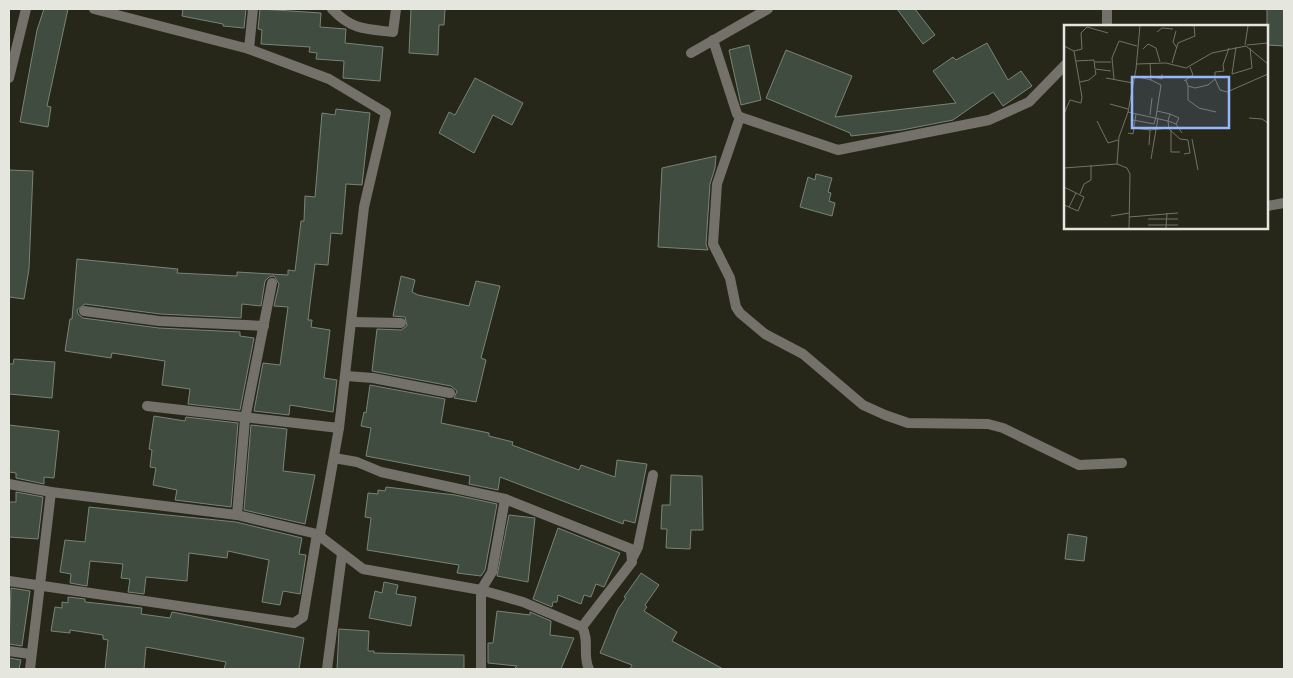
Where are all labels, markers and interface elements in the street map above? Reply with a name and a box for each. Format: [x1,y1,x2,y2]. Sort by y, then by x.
inset map [1064,25,1268,229]

